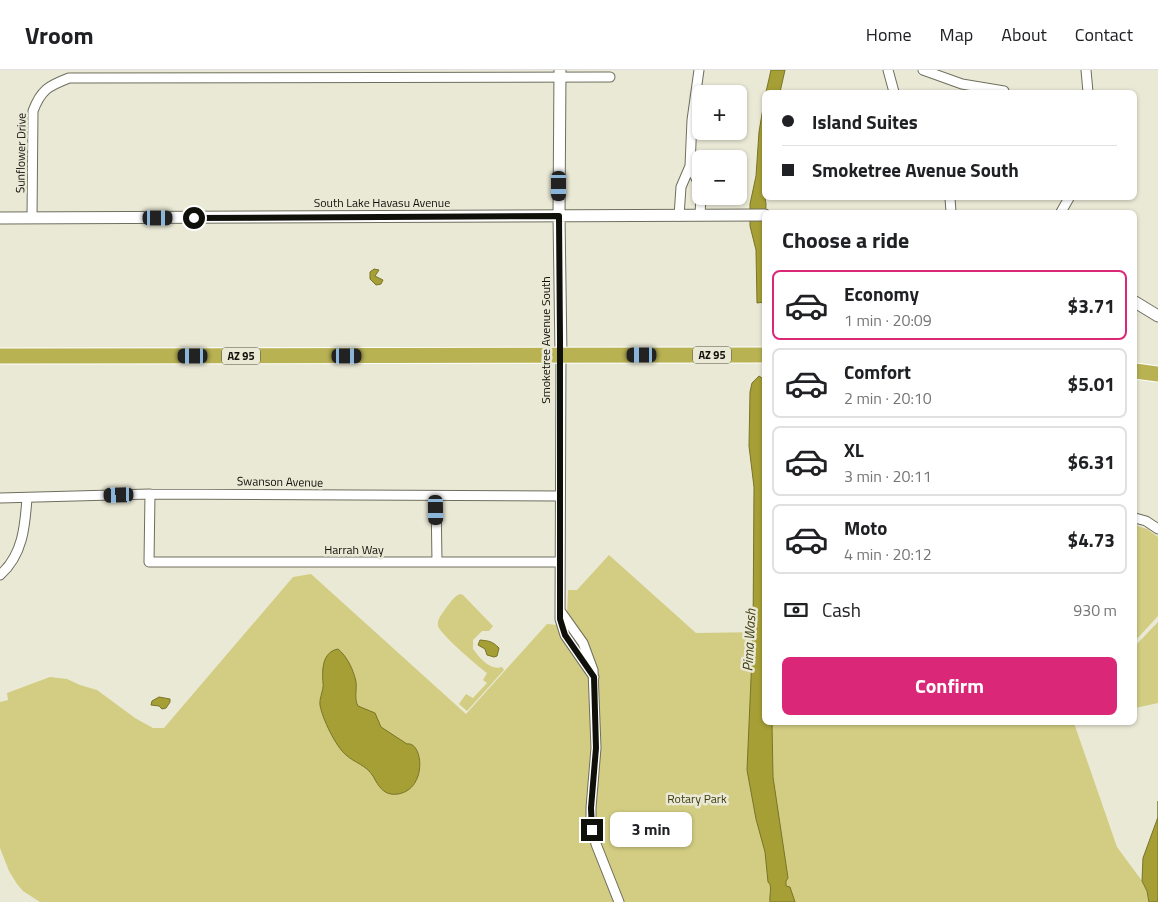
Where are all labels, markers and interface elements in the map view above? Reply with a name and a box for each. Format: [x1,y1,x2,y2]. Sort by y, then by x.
text: Vroom [25,17,94,53]
text: Home [866,21,912,48]
text: Map [940,21,973,48]
text: About [1001,21,1047,48]
text: Contact [1075,21,1133,48]
map controls [692,85,747,205]
button: + [692,85,747,140]
text: Island Suites [812,107,918,136]
street label: Sunflower Drive [10,113,31,193]
button: − [692,150,747,205]
text: Smoketree Avenue South [812,155,1019,184]
car [551,171,566,201]
street label: South Lake Havasu Avenue [314,193,450,212]
route start [183,207,205,229]
car [143,211,173,226]
text: Choose a ride [782,223,909,257]
street label: Smoketree Avenue South [536,276,555,404]
text: Economy [844,279,919,308]
icon: car [784,283,829,328]
text: $3.71 [1068,291,1115,320]
text: 1 min · 20:09 [844,308,932,332]
road number: AZ 95 [693,346,731,364]
road number: AZ 95 [222,348,260,364]
car [627,348,657,363]
car [178,349,208,364]
car [332,349,362,364]
text: Comfort [844,357,911,386]
icon: car [784,361,829,406]
text: $5.01 [1068,369,1115,398]
text: 2 min · 20:10 [844,386,932,410]
text: XL [844,435,864,464]
icon: car [784,439,829,484]
text: $6.31 [1068,447,1115,476]
text: 3 min · 20:11 [844,464,932,488]
street label: Swanson Avenue [237,471,323,492]
car [103,487,134,503]
car [428,495,443,525]
text: Moto [844,513,887,542]
icon: car [784,517,829,562]
text: $4.73 [1068,525,1115,554]
street label: Harrah Way [324,540,384,559]
text: 4 min · 20:12 [844,542,932,566]
text: Cash [822,595,861,624]
icon: cash [782,596,810,624]
text: 930 m [1073,598,1117,622]
water label: Pima Wash [736,607,761,672]
button: Confirm [782,657,1117,715]
park label: Rotary Park [667,789,727,808]
callout: 3 min [610,812,692,848]
text: 3 min [632,817,670,841]
route end [581,819,603,841]

